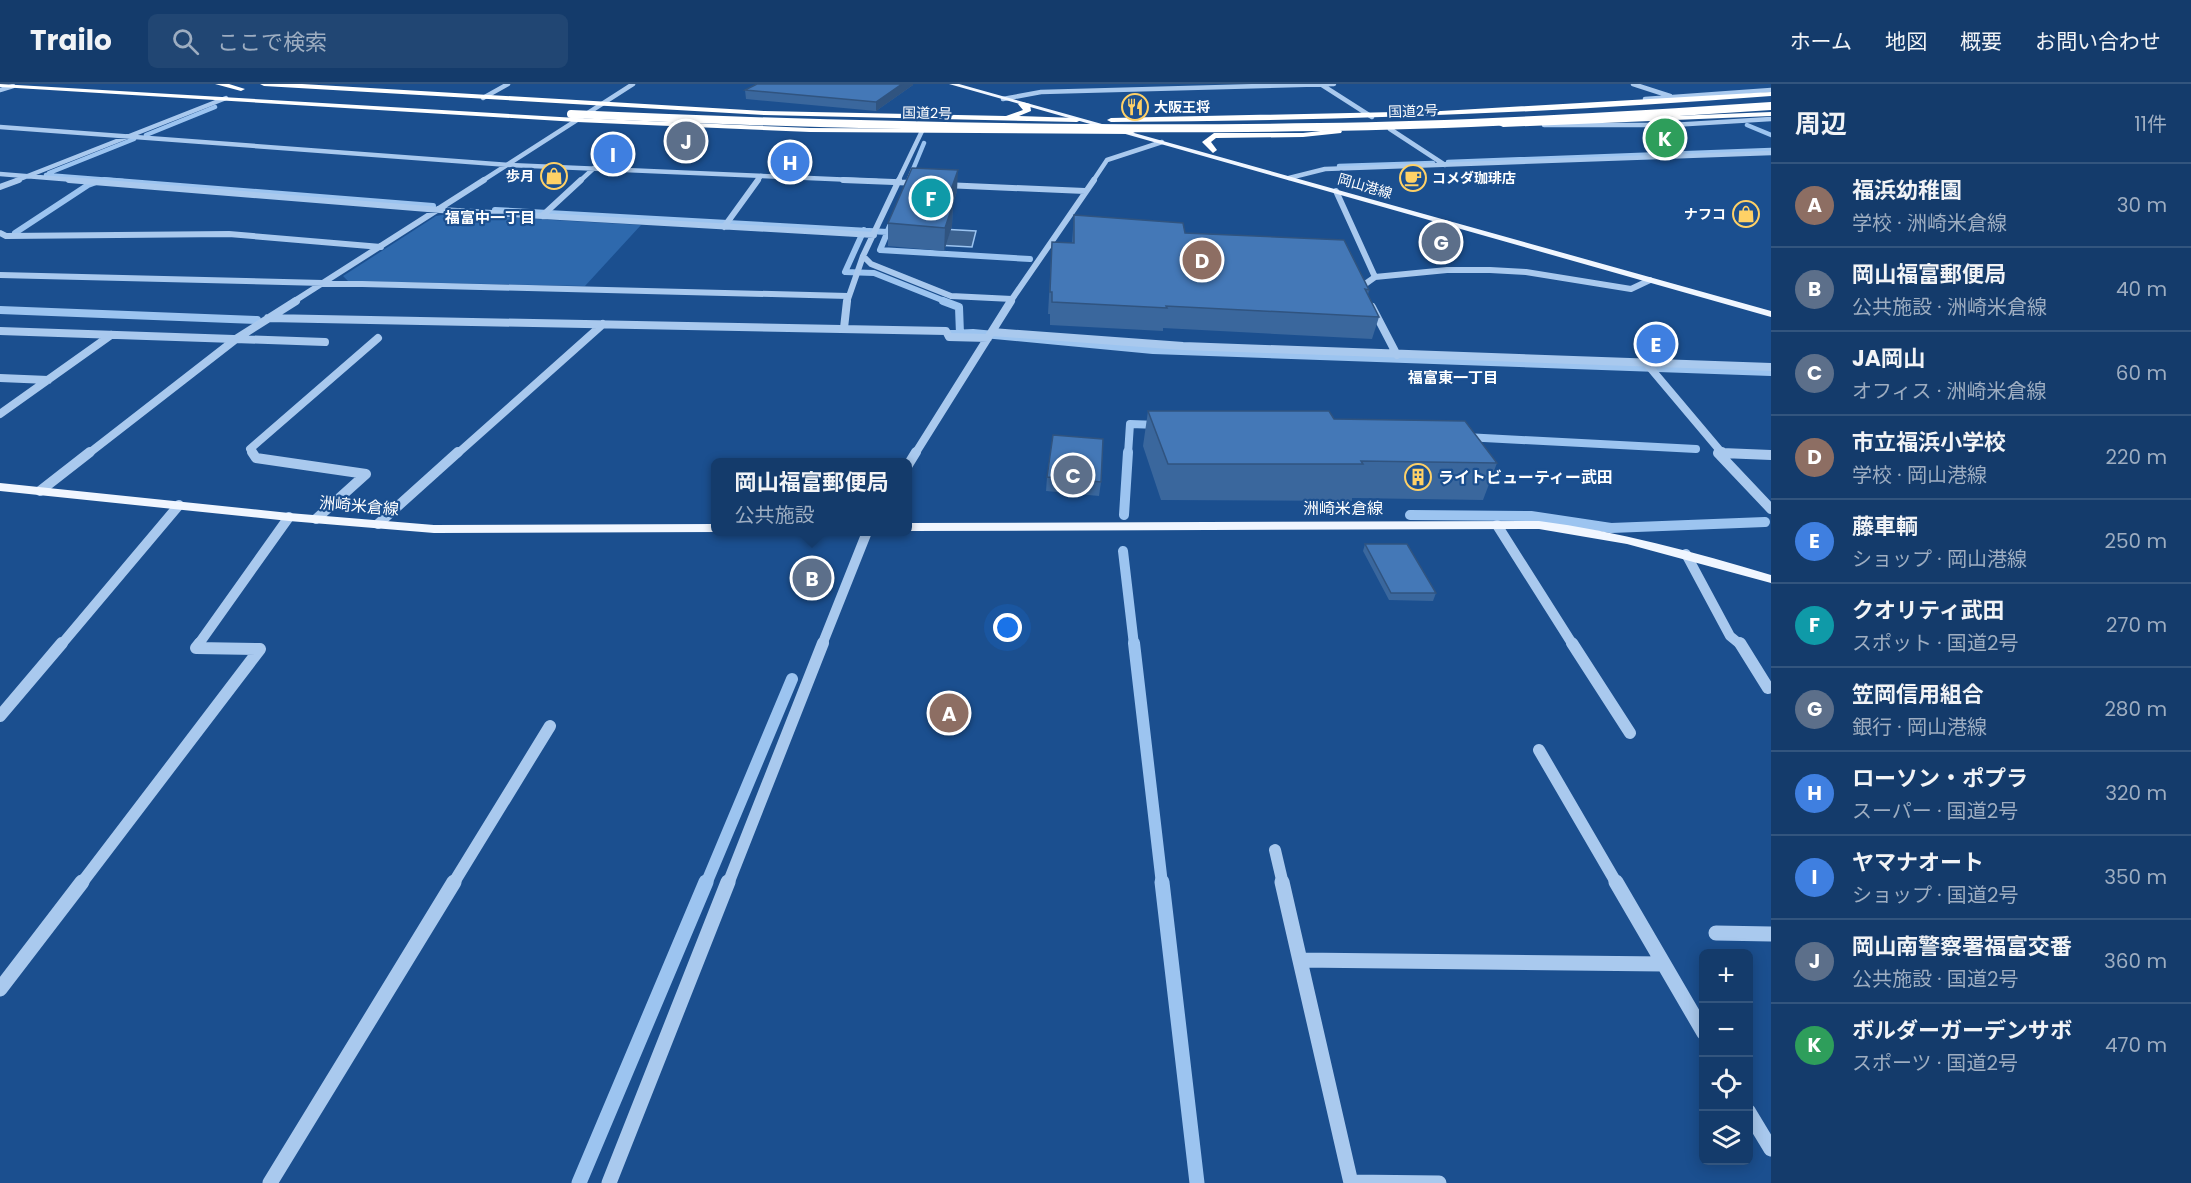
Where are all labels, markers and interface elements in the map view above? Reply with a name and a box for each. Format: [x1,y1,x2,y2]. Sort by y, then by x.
search box [148,14,568,68]
text: Trailo [30,21,112,60]
icon: search [169,25,202,58]
text: ここで検索 [217,27,327,58]
text: ホーム [1790,27,1852,56]
text: 地図 [1885,27,1927,56]
text: 概要 [1960,27,2002,56]
text: お問い合わせ [2035,27,2161,56]
restaurant icon: 大阪王将 [1120,92,1150,122]
place label: 大阪王将 [1154,97,1210,117]
street label: 国道2号 [1388,100,1438,122]
street label: 国道2号 [902,103,952,123]
text: 周辺 [1795,106,1847,142]
text: 11件 [2134,110,2167,138]
pin: K [1646,116,1684,160]
pin: J [666,118,706,164]
pin: I [594,132,632,176]
pin: H [770,140,810,184]
shop icon: 歩月 [539,161,569,191]
cafe icon: コメダ珈琲店 [1398,163,1428,193]
place label: 歩月 [506,166,534,186]
place label: コメダ珈琲店 [1432,168,1516,188]
street label: 岡山港線 [1335,169,1395,203]
text: 福浜幼稚園 [1852,175,1962,206]
pin: F [912,176,950,220]
text: A [1807,191,1822,219]
text: 30 m [2117,191,2167,219]
shop icon: ナフコ [1731,199,1761,229]
place label: ナフコ [1684,204,1726,224]
district label: 福富中一丁目 [444,207,535,228]
text: 学校 · 洲崎米倉線 [1852,209,2007,237]
pin: G [1422,220,1460,264]
pin: D [1182,238,1222,282]
text: 岡山福富郵便局 [1852,259,2006,290]
text: B [1808,275,1821,303]
text: 40 m [2116,275,2167,303]
text: 公共施設 · 洲崎米倉線 [1852,293,2047,321]
pin: E [1636,322,1676,366]
text: JA岡山 [1852,343,1925,374]
text: C [1807,359,1822,387]
text: 60 m [2116,359,2167,387]
district label: 福富東一丁目 [1407,367,1498,388]
text: オフィス · 洲崎米倉線 [1852,377,2047,405]
text: 市立福浜小学校 [1852,427,2006,458]
text: D [1807,443,1822,471]
text: 220 m [2106,443,2167,471]
pin: C [1054,452,1092,498]
popup [711,458,912,536]
text: 学校 · 岡山港線 [1852,461,1987,489]
building icon: ライトビューティー武田 [1403,462,1433,492]
place label: ライトビューティー武田 [1438,466,1613,489]
text: 岡山福富郵便局 [734,467,889,498]
street label: 洲崎米倉線 [318,491,400,521]
street label: 洲崎米倉線 [1303,497,1383,520]
text: 公共施設 [734,501,814,529]
text: 藤車輌 [1852,511,1918,542]
text: E [1809,527,1820,555]
text: 250 m [2104,527,2167,555]
text: ショップ · 岡山港線 [1852,545,2027,573]
pin: B [792,556,832,600]
text: クオリティ武田 [1852,595,2005,626]
text: F [1809,611,1820,639]
text: 270 m [2106,611,2167,639]
your location [993,613,1022,642]
text: スポット · 国道2号 [1852,629,2018,657]
text: 笠岡信用組合 [1852,679,1984,710]
pin: A [930,690,968,736]
text: G [1807,695,1822,723]
text: 280 m [2104,695,2167,723]
text: 銀行 · 岡山港線 [1852,713,1987,741]
text: ローソン・ポプラ [1852,763,2028,794]
text: H [1807,779,1822,807]
text: 320 m [2105,779,2167,807]
text: スーパー · 国道2号 [1852,797,2018,825]
text: ヤマナオート [1852,847,1984,878]
text: I [1812,863,1817,891]
text: 350 m [2104,863,2167,891]
text: ショップ · 国道2号 [1852,881,2018,909]
text: 岡山南警察署福富交番 [1852,931,2072,962]
text: J [1809,947,1820,975]
text: 360 m [2104,947,2167,975]
map controls [1699,949,1753,1165]
button: + [1699,949,1753,1003]
text: 公共施設 · 国道2号 [1852,965,2018,993]
button: − [1699,1003,1753,1057]
text: ボルダーガーデンサボ [1852,1015,2072,1046]
text: K [1808,1031,1821,1059]
text: 470 m [2105,1031,2167,1059]
text: スポーツ · 国道2号 [1852,1049,2018,1077]
button: locate [1699,1057,1753,1111]
button: layers [1699,1111,1753,1165]

